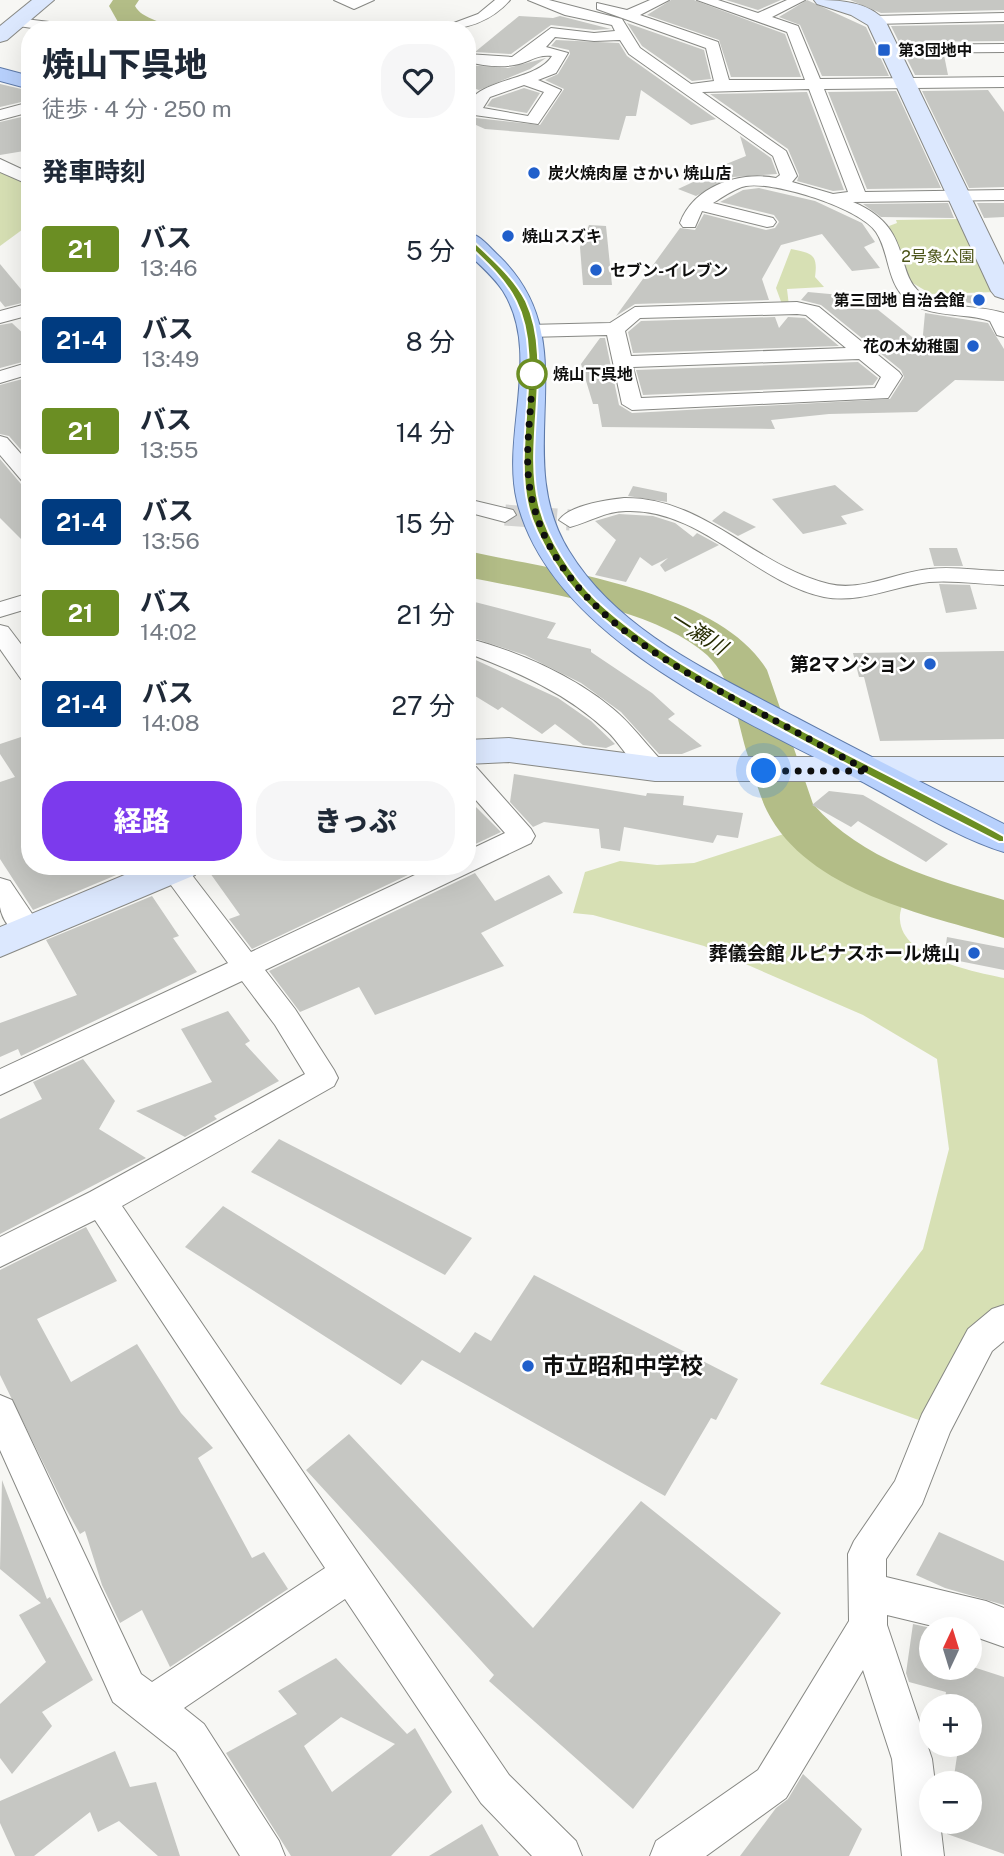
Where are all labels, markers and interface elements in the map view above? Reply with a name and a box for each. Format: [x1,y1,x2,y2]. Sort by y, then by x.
place label: 第3団地中 [898,41,973,60]
marker: 第3団地中 [876,42,892,58]
button: heart [381,44,455,118]
text: 焼山下呉地 [42,45,207,83]
text: 徒歩 · 4 分 · 250 m [42,95,232,122]
text: 発車時刻 [42,156,146,187]
place label: 炭火焼肉屋 さかい 焼山店 [548,164,731,183]
marker: 炭火焼肉屋 さかい 焼山店 [526,165,542,181]
text: バス [140,222,192,253]
place label: 焼山スズキ [522,227,602,246]
marker: 焼山スズキ [500,228,516,244]
text: 21 [68,235,93,263]
text: 5 分 [406,235,455,266]
park label: 2号象公園 [901,247,975,266]
text: 13:46 [140,254,198,281]
place label: セブン-イレブン [610,261,728,280]
marker: セブン-イレブン [588,262,604,278]
place label: 第三団地 自治会館 [833,291,965,310]
marker: 第三団地 自治会館 [971,292,987,308]
text: バス [142,313,194,344]
text: 21-4 [56,326,107,354]
text: 8 分 [406,326,455,357]
place label: 花の木幼稚園 [863,337,959,356]
marker: 花の木幼稚園 [965,338,981,354]
text: 13:49 [142,345,199,372]
marker: 焼山下呉地 [517,359,547,389]
place label: 焼山下呉地 [553,365,633,384]
text: バス [140,404,192,435]
text: 21 [68,417,93,445]
text: 14 分 [396,417,455,448]
text: 13:55 [140,436,199,463]
text: バス [142,495,194,526]
text: 21-4 [56,508,107,536]
text: 15 分 [395,508,455,539]
text: 13:56 [142,527,200,554]
text: バス [140,586,192,617]
text: 21 [68,599,93,627]
text: 21 分 [397,599,455,630]
water label: 一瀬川 [665,605,733,661]
text: 14:02 [140,618,197,645]
place label: 第2マンション [790,653,916,675]
marker: 第2マンション [922,656,938,672]
text: バス [142,677,194,708]
text: 21-4 [56,690,107,718]
text: 27 分 [392,690,455,721]
text: 14:08 [142,709,200,736]
your location [746,753,781,788]
button: 経路 [42,781,242,861]
button: きっぷ [256,781,455,861]
place label: 葬儀会館 ルピナスホール焼山 [709,942,960,964]
marker: 葬儀会館 ルピナスホール焼山 [966,945,982,961]
place label: 市立昭和中学校 [542,1352,703,1379]
marker: 市立昭和中学校 [520,1358,536,1374]
north arrow [919,1617,982,1680]
map controls [919,1617,982,1834]
button: + [919,1694,982,1757]
button: − [919,1771,982,1834]

